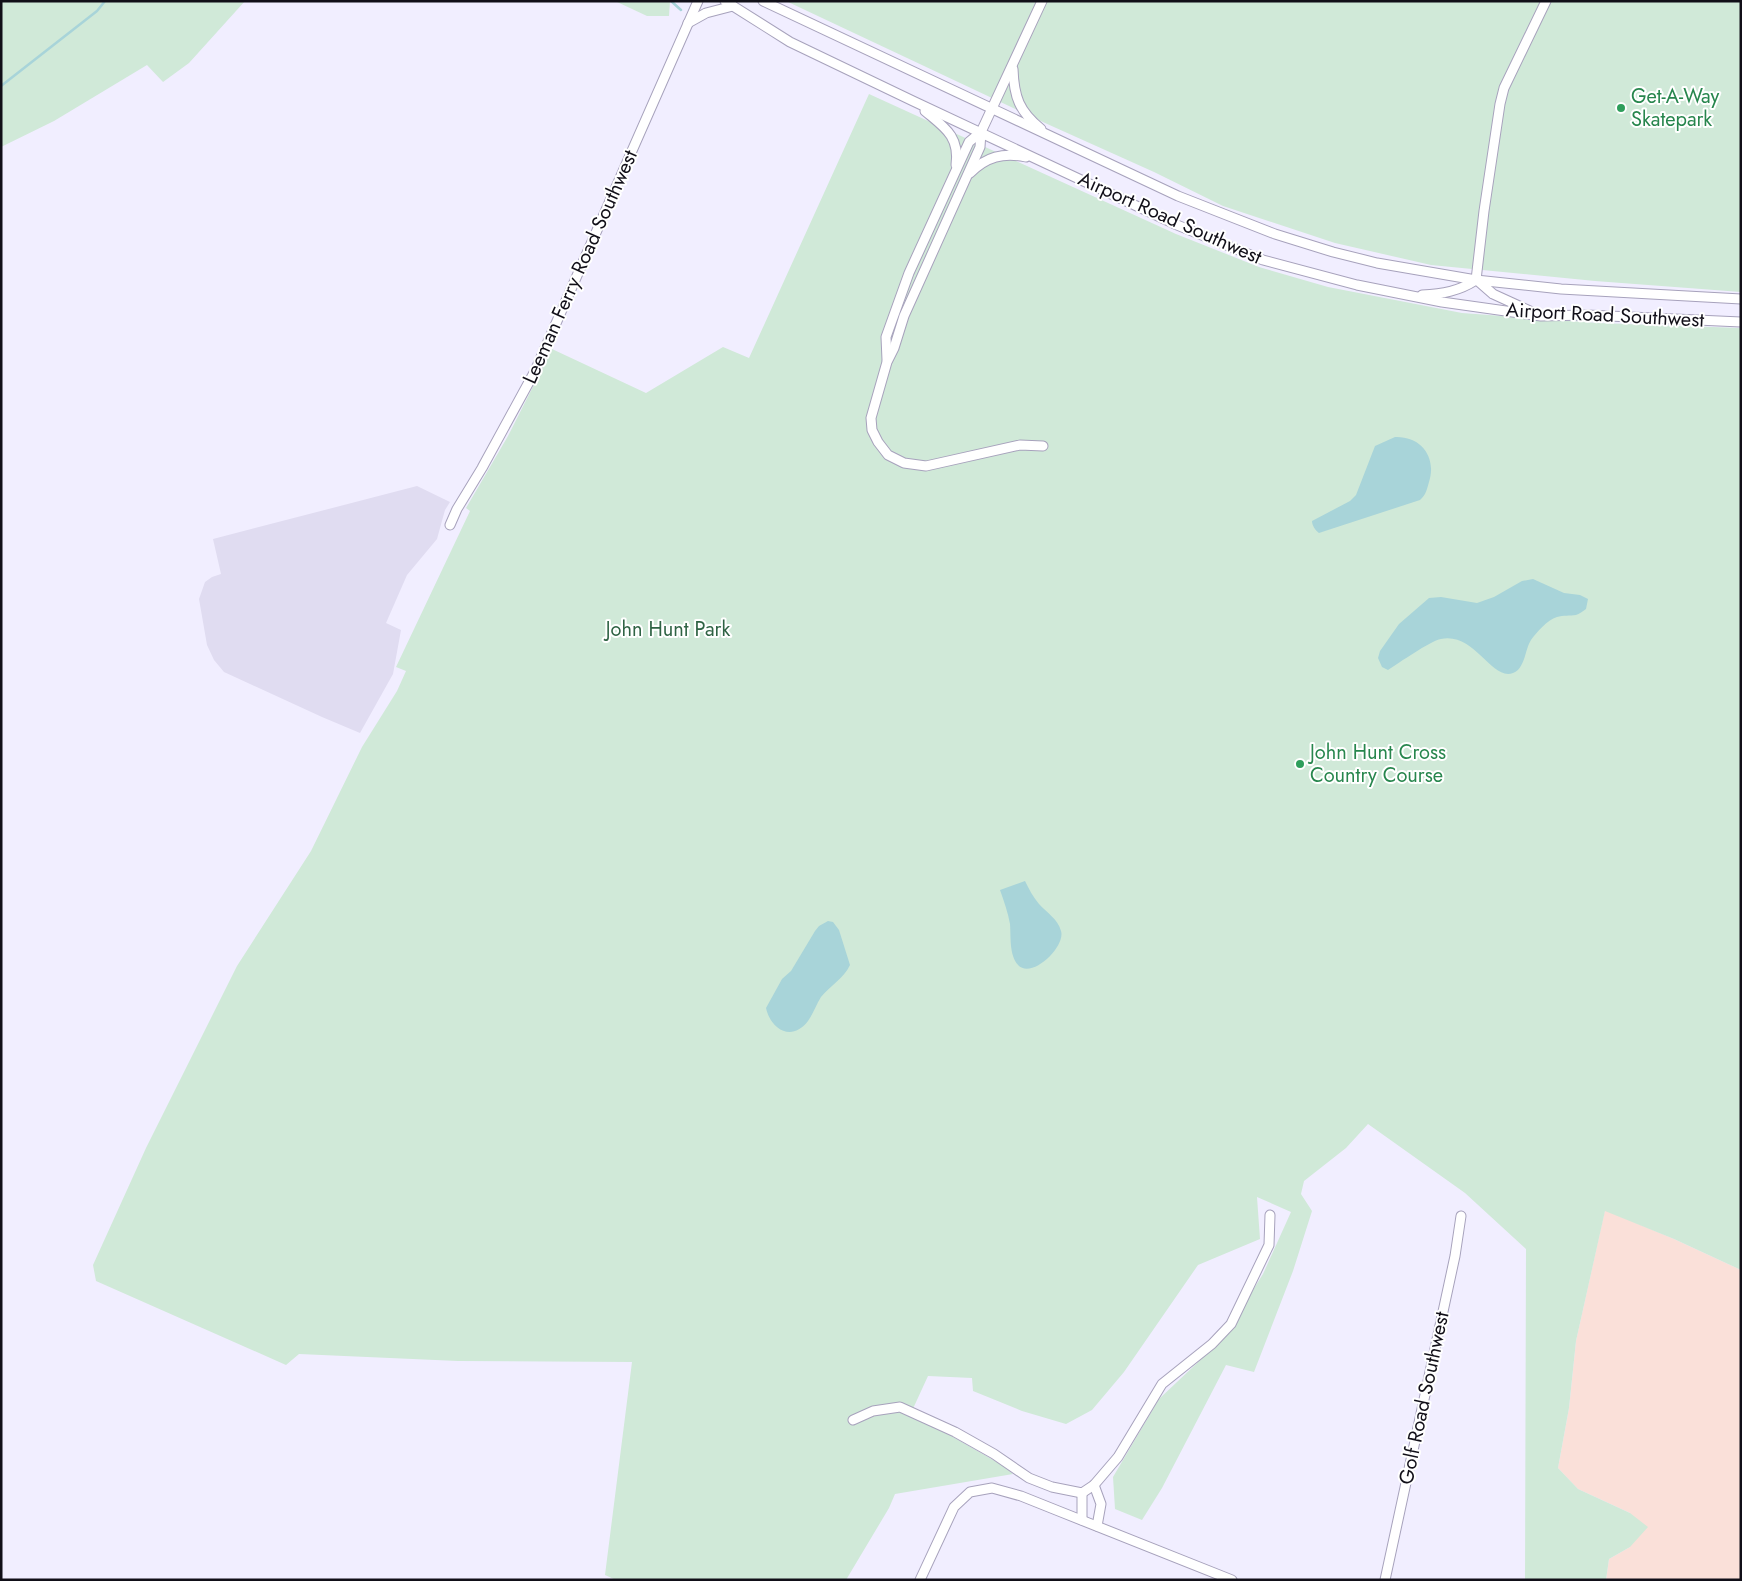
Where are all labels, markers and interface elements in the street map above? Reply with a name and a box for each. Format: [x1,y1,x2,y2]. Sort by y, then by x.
place label: Get-A-Way Skatepark [1631,82,1720,134]
marker: Get-A-Way Skatepark [1615,102,1627,114]
street label: Leeman Ferry Road Southwest [515,145,645,389]
street label: Airport Road Southwest [1073,164,1267,272]
street label: Airport Road Southwest [1505,295,1705,335]
park label: John Hunt Park [603,615,730,644]
place label: John Hunt Cross Country Course [1307,738,1446,790]
marker: John Hunt Cross Country Course [1294,758,1306,770]
street label: Golf Road Southwest [1392,1309,1457,1487]

